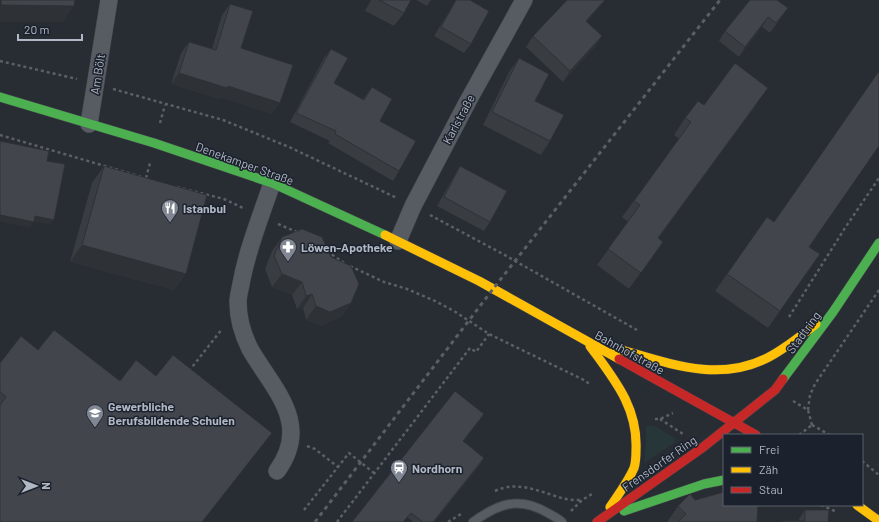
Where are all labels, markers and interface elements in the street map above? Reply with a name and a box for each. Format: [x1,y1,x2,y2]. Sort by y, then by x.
scale bar [18,16,82,42]
text: 20 m [24,22,50,36]
street label: Am Bölt [87,53,107,95]
street label: Karlstraße [439,92,477,146]
street label: Denekamper Straße [194,139,296,187]
restaurant icon: Istanbul [160,198,180,223]
place label: Istanbul [183,201,226,215]
pharmacy icon: Löwen-Apotheke [278,237,298,262]
place label: Löwen-Apotheke [301,240,393,254]
street label: Stadtring [783,308,823,356]
street label: Bahnhofstraße [593,327,667,377]
place label: Gewerbliche Berufsbildende Schulen [108,399,235,427]
school or university icon: Gewerbliche Berufsbildende Schulen [85,403,105,428]
street label: Frensdorfer Ring [619,432,699,494]
legend [723,434,863,506]
text: Frei [759,442,779,456]
station icon: Nordhorn [389,458,409,483]
place label: Nordhorn [412,461,462,475]
text: Zäh [759,462,778,476]
north arrow [16,466,56,506]
text: N [40,482,53,490]
text: Stau [759,482,783,496]

